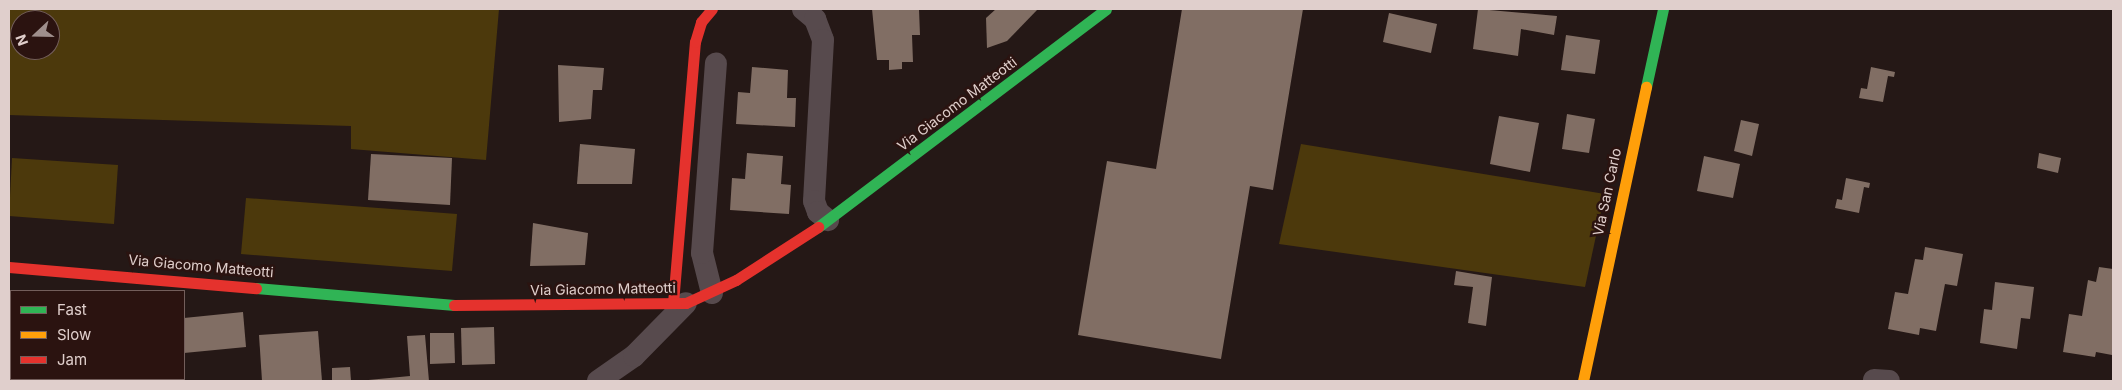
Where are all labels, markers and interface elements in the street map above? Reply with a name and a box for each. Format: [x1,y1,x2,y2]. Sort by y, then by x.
north arrow [10,10,60,60]
text: N [12,32,31,48]
street label: Via Giacomo Matteotti [894,54,1020,154]
street label: Via San Carlo [1590,147,1624,237]
street label: Via Giacomo Matteotti [128,251,274,281]
street label: Via Giacomo Matteotti [530,279,676,299]
legend [10,290,185,380]
text: Fast [57,300,87,319]
text: Slow [57,325,91,344]
text: Jam [57,350,87,369]

